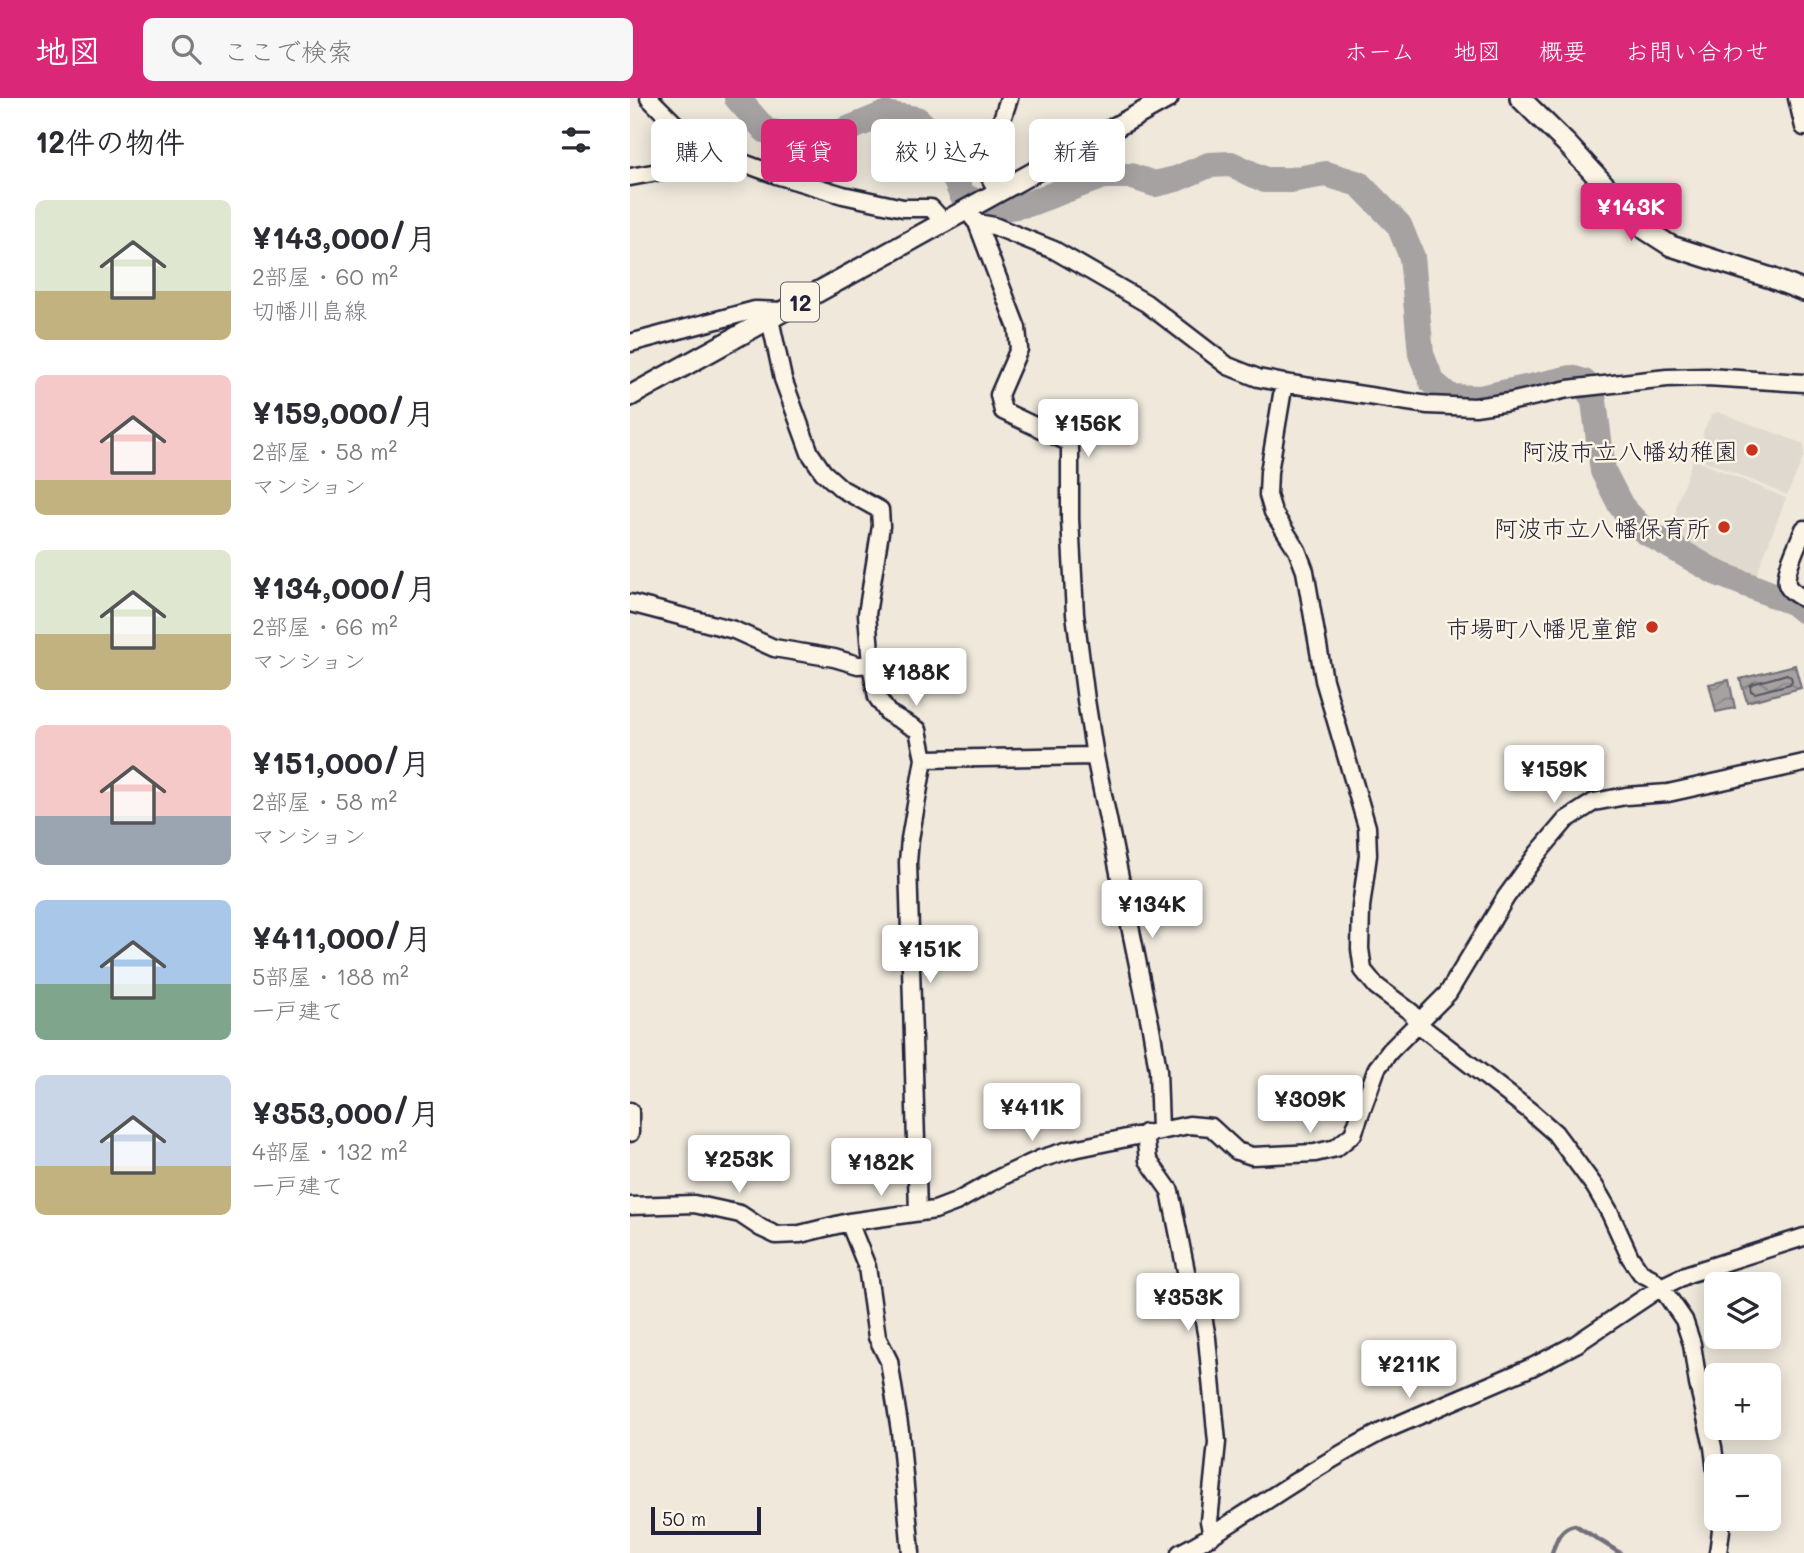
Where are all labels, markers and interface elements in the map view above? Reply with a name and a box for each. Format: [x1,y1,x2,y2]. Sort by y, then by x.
search box [143,18,633,81]
text: 地図 [35,28,101,71]
icon: search [167,30,205,68]
text: ここで検索 [223,34,353,68]
text: ホーム [1344,35,1415,66]
text: 地図 [1453,35,1501,66]
text: 概要 [1539,35,1587,66]
text: お問い合わせ [1625,35,1769,66]
chip: 購入 [651,119,747,182]
chip: 賃貸 [761,119,857,182]
chip: 絞り込み [871,119,1015,182]
chip: 新着 [1029,119,1125,182]
text: 12件の物件 [35,121,185,161]
icon: filters [557,121,595,159]
pin: ¥143K [1582,184,1680,243]
text: ¥143K [1597,191,1665,221]
text: ¥143,000/月 [252,217,437,257]
icon: home [91,228,175,312]
text: 2部屋 · 60 m² [252,261,398,291]
road number: 12 [781,282,819,322]
text: 切幡川島線 [252,295,367,325]
text: ¥159,000/月 [252,392,435,432]
pin: ¥156K [1039,400,1137,459]
icon: home [91,403,175,487]
text: ¥156K [1054,407,1122,437]
place label: 阿波市立八幡幼稚園 [1522,435,1738,466]
text: 2部屋 · 58 m² [252,436,397,466]
marker: 阿波市立八幡幼稚園 [1744,442,1760,458]
text: マンション [252,470,366,500]
place label: 阿波市立八幡保育所 [1494,512,1710,543]
marker: 阿波市立八幡保育所 [1716,519,1732,535]
text: ¥134,000/月 [252,567,437,607]
icon: home [91,578,175,662]
text: 2部屋 · 66 m² [252,611,398,641]
place label: 市場町八幡児童館 [1446,612,1638,643]
marker: 市場町八幡児童館 [1644,619,1660,635]
text: マンション [252,645,366,675]
pin: ¥188K [867,648,965,708]
text: ¥188K [882,656,950,686]
text: ¥151,000/月 [252,742,430,782]
pin: ¥159K [1505,746,1603,805]
icon: home [91,753,175,837]
text: ¥159K [1520,753,1588,783]
text: 2部屋 · 58 m² [252,786,397,816]
text: マンション [252,820,366,850]
pin: ¥134K [1103,880,1201,940]
text: ¥134K [1118,888,1186,918]
text: ¥411,000/月 [252,917,432,957]
pin: ¥151K [881,926,979,985]
icon: home [91,928,175,1012]
text: ¥151K [898,933,962,963]
text: 5部屋 · 188 m² [252,961,409,991]
text: 一戸建て [252,995,344,1025]
pin: ¥309K [1261,1076,1359,1135]
text: ¥309K [1274,1083,1346,1113]
pin: ¥411K [983,1084,1081,1143]
text: ¥411K [999,1091,1065,1121]
text: ¥353,000/月 [252,1092,440,1132]
icon: home [91,1103,175,1187]
text: 4部屋 · 132 m² [252,1136,407,1166]
pin: ¥253K [690,1136,788,1195]
pin: ¥182K [832,1138,930,1198]
text: ¥253K [704,1143,774,1173]
text: ¥182K [847,1146,915,1176]
text: 一戸建て [252,1170,344,1200]
map controls [1704,1272,1781,1531]
button: layers [1704,1272,1781,1349]
pin: ¥353K [1139,1274,1237,1333]
text: ¥353K [1152,1281,1224,1311]
pin: ¥211K [1360,1340,1458,1400]
text: ¥211K [1377,1348,1441,1378]
button: + [1704,1363,1781,1440]
button: − [1704,1454,1781,1531]
scale bar [651,1504,761,1536]
text: 50 m [662,1506,706,1531]

